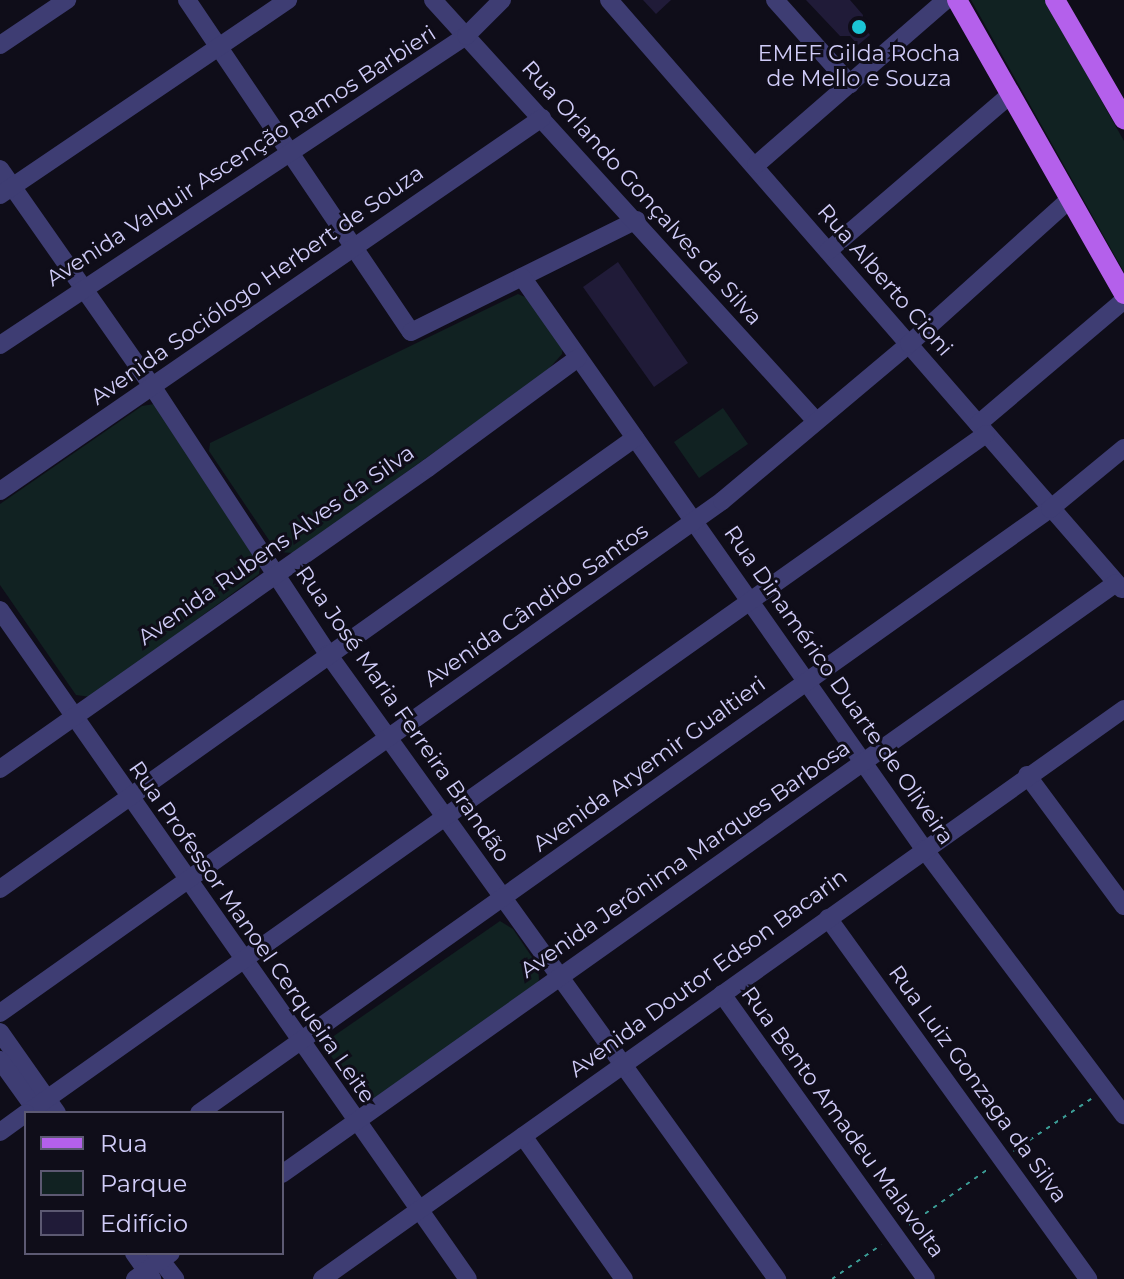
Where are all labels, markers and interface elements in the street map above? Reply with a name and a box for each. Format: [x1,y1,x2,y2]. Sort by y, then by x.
marker: EMEF Gilda Rocha de Mello e Souza [850,18,868,36]
street label: Avenida Valquir Ascenção Ramos Barbieri [41,20,441,292]
place label: EMEF Gilda Rocha de Mello e Souza [758,40,960,92]
street label: Rua Orlando Gonçalves da Silva [516,55,768,331]
street label: Avenida Sociólogo Herbert de Souza [85,159,429,411]
street label: Rua Alberto Cioni [812,199,958,361]
street label: Avenida Rubens Alves da Silva [133,439,419,651]
street label: Avenida Cândido Santos [419,517,653,693]
street label: Rua Dinamérico Duarte de Oliveira [718,521,960,849]
street label: Rua José Maria Ferreira Brandão [290,561,516,867]
street label: Avenida Aryemir Gualtieri [528,671,770,857]
street label: Avenida Jerônima Marques Barbosa [515,734,855,984]
street label: Rua Professor Manoel Cerqueira Leite [123,756,381,1108]
street label: Avenida Doutor Edson Bacarin [564,863,852,1083]
street label: Rua Luiz Gonzaga da Silva [883,960,1073,1208]
street label: Rua Bento Amadeu Malavolta [736,981,950,1263]
legend [24,1111,284,1255]
text: Rua [100,1129,148,1158]
text: Parque [100,1169,187,1198]
text: Edifício [100,1209,188,1238]

